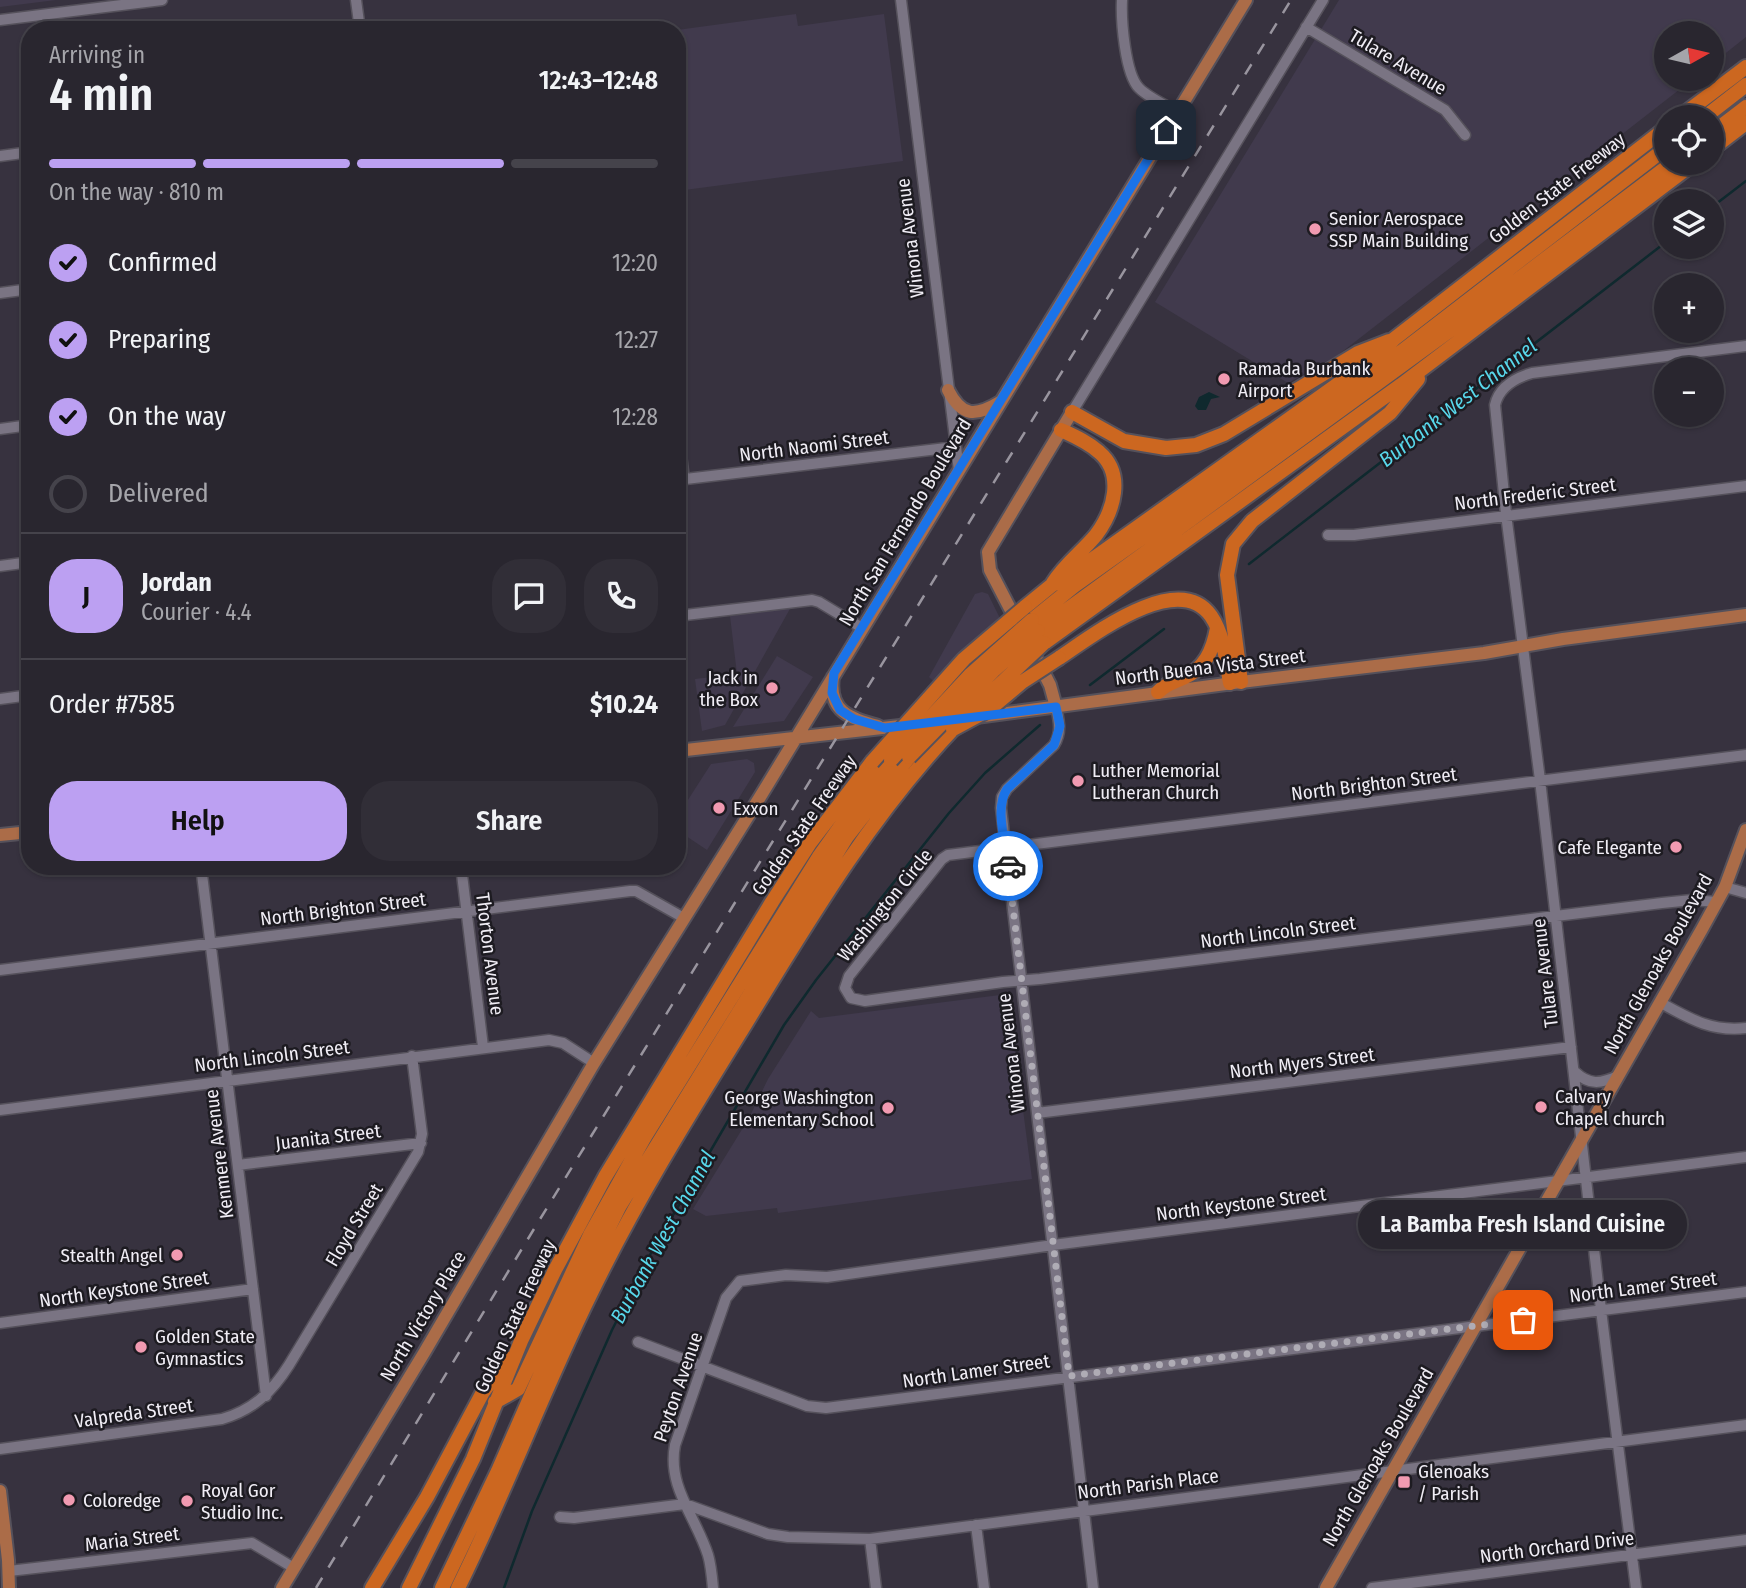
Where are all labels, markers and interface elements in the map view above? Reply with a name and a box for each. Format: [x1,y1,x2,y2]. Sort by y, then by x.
north arrow [1654,21,1724,91]
map controls [1654,21,1724,427]
street label: Tulare Avenue [1345,24,1451,100]
text: Arriving in [49,41,145,69]
text: 12:43–12:48 [539,65,658,96]
text: 4 min [49,67,153,122]
pin [1136,100,1196,160]
button: locate [1654,105,1724,175]
icon: home [1147,111,1185,149]
street label: Golden State Freeway [1484,127,1630,248]
street label: Winona Avenue [891,177,929,299]
text: On the way · 810 m [49,178,224,206]
button: layers [1654,189,1724,259]
place label: Senior Aerospace SSP Main Building [1329,207,1468,252]
marker: Senior Aerospace SSP Main Building [1307,221,1323,237]
icon: check [49,244,87,282]
text: Confirmed [108,247,218,278]
text: 12:20 [612,249,658,277]
button: + [1654,273,1724,343]
icon: check [49,321,87,359]
text: Preparing [108,324,210,355]
text: 12:27 [615,326,658,354]
water label: Burbank West Channel [1374,333,1542,473]
place label: Ramada Burbank Airport [1238,357,1371,402]
button: − [1654,357,1724,427]
marker: Ramada Burbank Airport [1216,371,1232,387]
icon: check [49,398,87,436]
text: On the way [108,401,226,432]
text: 12:28 [612,403,658,431]
street label: North San Fernando Boulevard [834,414,976,630]
street label: North Naomi Street [738,425,891,467]
street label: North Frederic Street [1453,473,1618,515]
text: Delivered [108,478,209,509]
button: chat [492,559,566,633]
button: phone [584,559,658,633]
text: Jordan [141,567,212,598]
text: J [82,581,90,612]
text: Courier · 4.4 [141,598,252,626]
street label: North Buena Vista Street [1114,644,1307,690]
place label: Jack in the Box [699,666,759,711]
marker: Jack in the Box [764,680,780,696]
text: Order #7585 [49,689,175,720]
text: $10.24 [590,689,658,720]
street label: Golden State Freeway [747,750,862,900]
place label: Luther Memorial Lutheran Church [1092,759,1220,804]
street label: North Brighton Street [1290,762,1459,806]
marker: Luther Memorial Lutheran Church [1070,773,1086,789]
button: Help [49,781,347,861]
button: Share [361,781,658,861]
place label: Exxon [733,797,778,820]
marker: Exxon [711,800,727,816]
courier [973,831,1043,901]
place label: Cafe Elegante [1557,836,1662,859]
marker: Cafe Elegante [1668,839,1684,855]
street label: Washington Circle [833,844,937,966]
icon: car [989,847,1027,885]
street label: North Glenoaks Boulevard [1599,870,1717,1058]
street label: North Brighton Street [259,887,428,931]
street label: Thorton Avenue [471,892,509,1016]
street label: North Lincoln Street [1199,911,1358,953]
street label: Tulare Avenue [1527,917,1563,1029]
street label: Winona Avenue [992,992,1030,1114]
street label: North Lincoln Street [193,1035,352,1077]
street label: North Myers Street [1228,1043,1377,1083]
place label: Calvary Chapel church [1555,1085,1665,1130]
place label: George Washington Elementary School [724,1086,874,1131]
street label: Kenmere Avenue [200,1088,238,1220]
marker: Calvary Chapel church [1533,1099,1549,1115]
marker: George Washington Elementary School [880,1100,896,1116]
street label: Juanita Street [274,1119,383,1155]
water label: Burbank West Channel [605,1146,721,1328]
street label: Floyd Street [320,1179,388,1271]
street label: North Keystone Street [1155,1182,1328,1226]
callout: La Bamba Fresh Island Cuisine [1358,1201,1688,1250]
text: La Bamba Fresh Island Cuisine [1380,1210,1665,1238]
street label: Golden State Freeway [469,1235,561,1396]
place label: Stealth Angel [61,1244,163,1267]
marker: Stealth Angel [169,1247,185,1263]
street label: North Victory Place [375,1247,471,1385]
street label: North Keystone Street [38,1266,211,1312]
street label: North Lamer Street [1568,1266,1719,1307]
pin [1493,1290,1553,1350]
icon: bag [1504,1301,1542,1339]
place label: Golden State Gymnastics [155,1325,255,1370]
street label: Peyton Avenue [648,1329,708,1445]
marker: Golden State Gymnastics [133,1339,149,1355]
street label: North Lamer Street [901,1349,1052,1393]
street label: North Glenoaks Boulevard [1317,1363,1439,1551]
street label: Valpreda Street [73,1393,195,1433]
place label: Glenoaks / Parish [1418,1460,1489,1505]
street label: North Parish Place [1076,1464,1220,1504]
marker: Glenoaks / Parish [1396,1474,1412,1490]
place label: Royal Gor Studio Inc. [201,1479,283,1524]
place label: Coloredge [83,1489,161,1512]
marker: Coloredge [61,1492,77,1508]
marker: Royal Gor Studio Inc. [179,1493,195,1509]
street label: Maria Street [84,1522,181,1556]
street label: North Orchard Drive [1479,1526,1635,1568]

